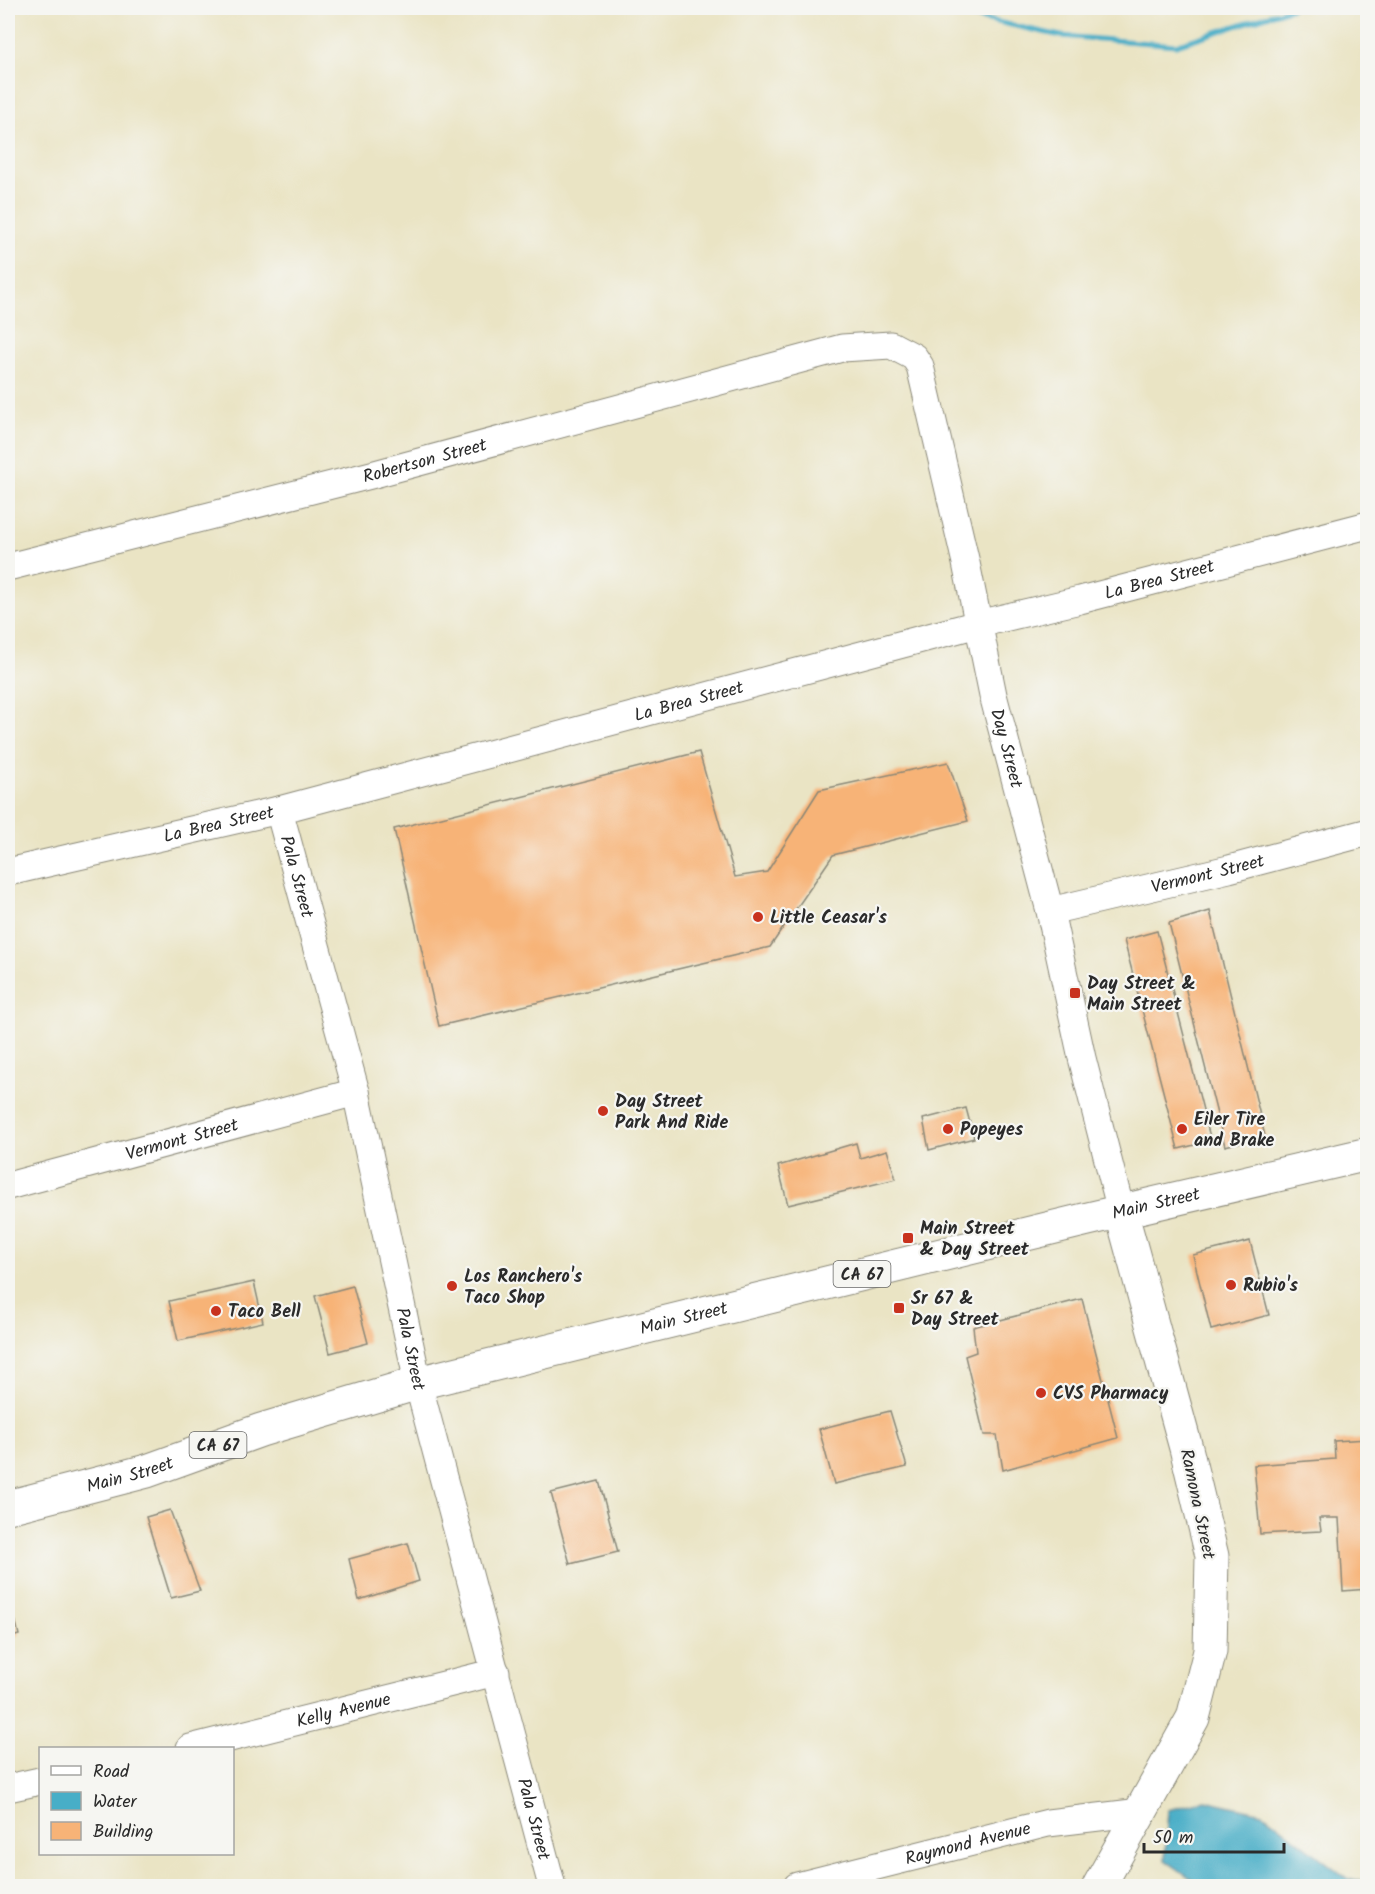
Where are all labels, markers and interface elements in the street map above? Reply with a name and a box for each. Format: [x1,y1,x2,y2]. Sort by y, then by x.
street label: Robertson Street [360,431,491,493]
street label: La Brea Street [1102,552,1219,609]
street label: La Brea Street [631,674,748,731]
street label: Day Street [981,705,1030,792]
street label: La Brea Street [161,798,278,852]
street label: Pala Street [271,833,321,922]
street label: Vermont Street [1148,847,1269,903]
place label: Little Ceasar's [770,904,887,933]
marker: Little Ceasar's [751,910,765,924]
place label: Day Street & Main Street [1087,970,1196,1020]
marker: Day Street & Main Street [1068,986,1082,1000]
place label: Day Street Park And Ride [615,1088,729,1138]
marker: Day Street Park And Ride [596,1104,610,1118]
place label: Eiler Tire and Brake [1194,1106,1275,1156]
street label: Vermont Street [123,1111,243,1170]
place label: Popeyes [960,1116,1024,1145]
marker: Popeyes [941,1122,955,1136]
marker: Eiler Tire and Brake [1175,1122,1189,1136]
street label: Main Street [1109,1180,1204,1229]
place label: Main Street & Day Street [920,1215,1030,1265]
marker: Main Street & Day Street [901,1231,915,1245]
road number: CA 67 [834,1261,890,1287]
place label: Los Ranchero's Taco Shop [464,1263,583,1313]
place label: Rubio's [1243,1272,1299,1301]
marker: Rubio's [1224,1278,1238,1292]
marker: Los Ranchero's Taco Shop [445,1279,459,1293]
place label: Sr 67 & Day Street [911,1285,1000,1335]
street label: Main Street [637,1294,732,1344]
place label: Taco Bell [228,1298,301,1327]
marker: Sr 67 & Day Street [892,1301,906,1315]
marker: Taco Bell [209,1304,223,1318]
street label: Pala Street [386,1305,433,1395]
place label: CVS Pharmacy [1053,1380,1169,1409]
marker: CVS Pharmacy [1034,1386,1048,1400]
road number: CA 67 [190,1432,246,1458]
street label: Ramona Street [1171,1446,1223,1563]
street label: Main Street [83,1449,179,1502]
street label: Kelly Avenue [293,1686,394,1737]
legend [39,1747,234,1855]
text: Road [93,1758,130,1787]
street label: Pala Street [508,1775,558,1865]
text: Water [93,1788,138,1817]
street label: Raymond Avenue [902,1815,1034,1874]
scale bar [1144,1816,1284,1854]
text: Building [93,1818,153,1847]
text: 50 m [1153,1824,1193,1853]

